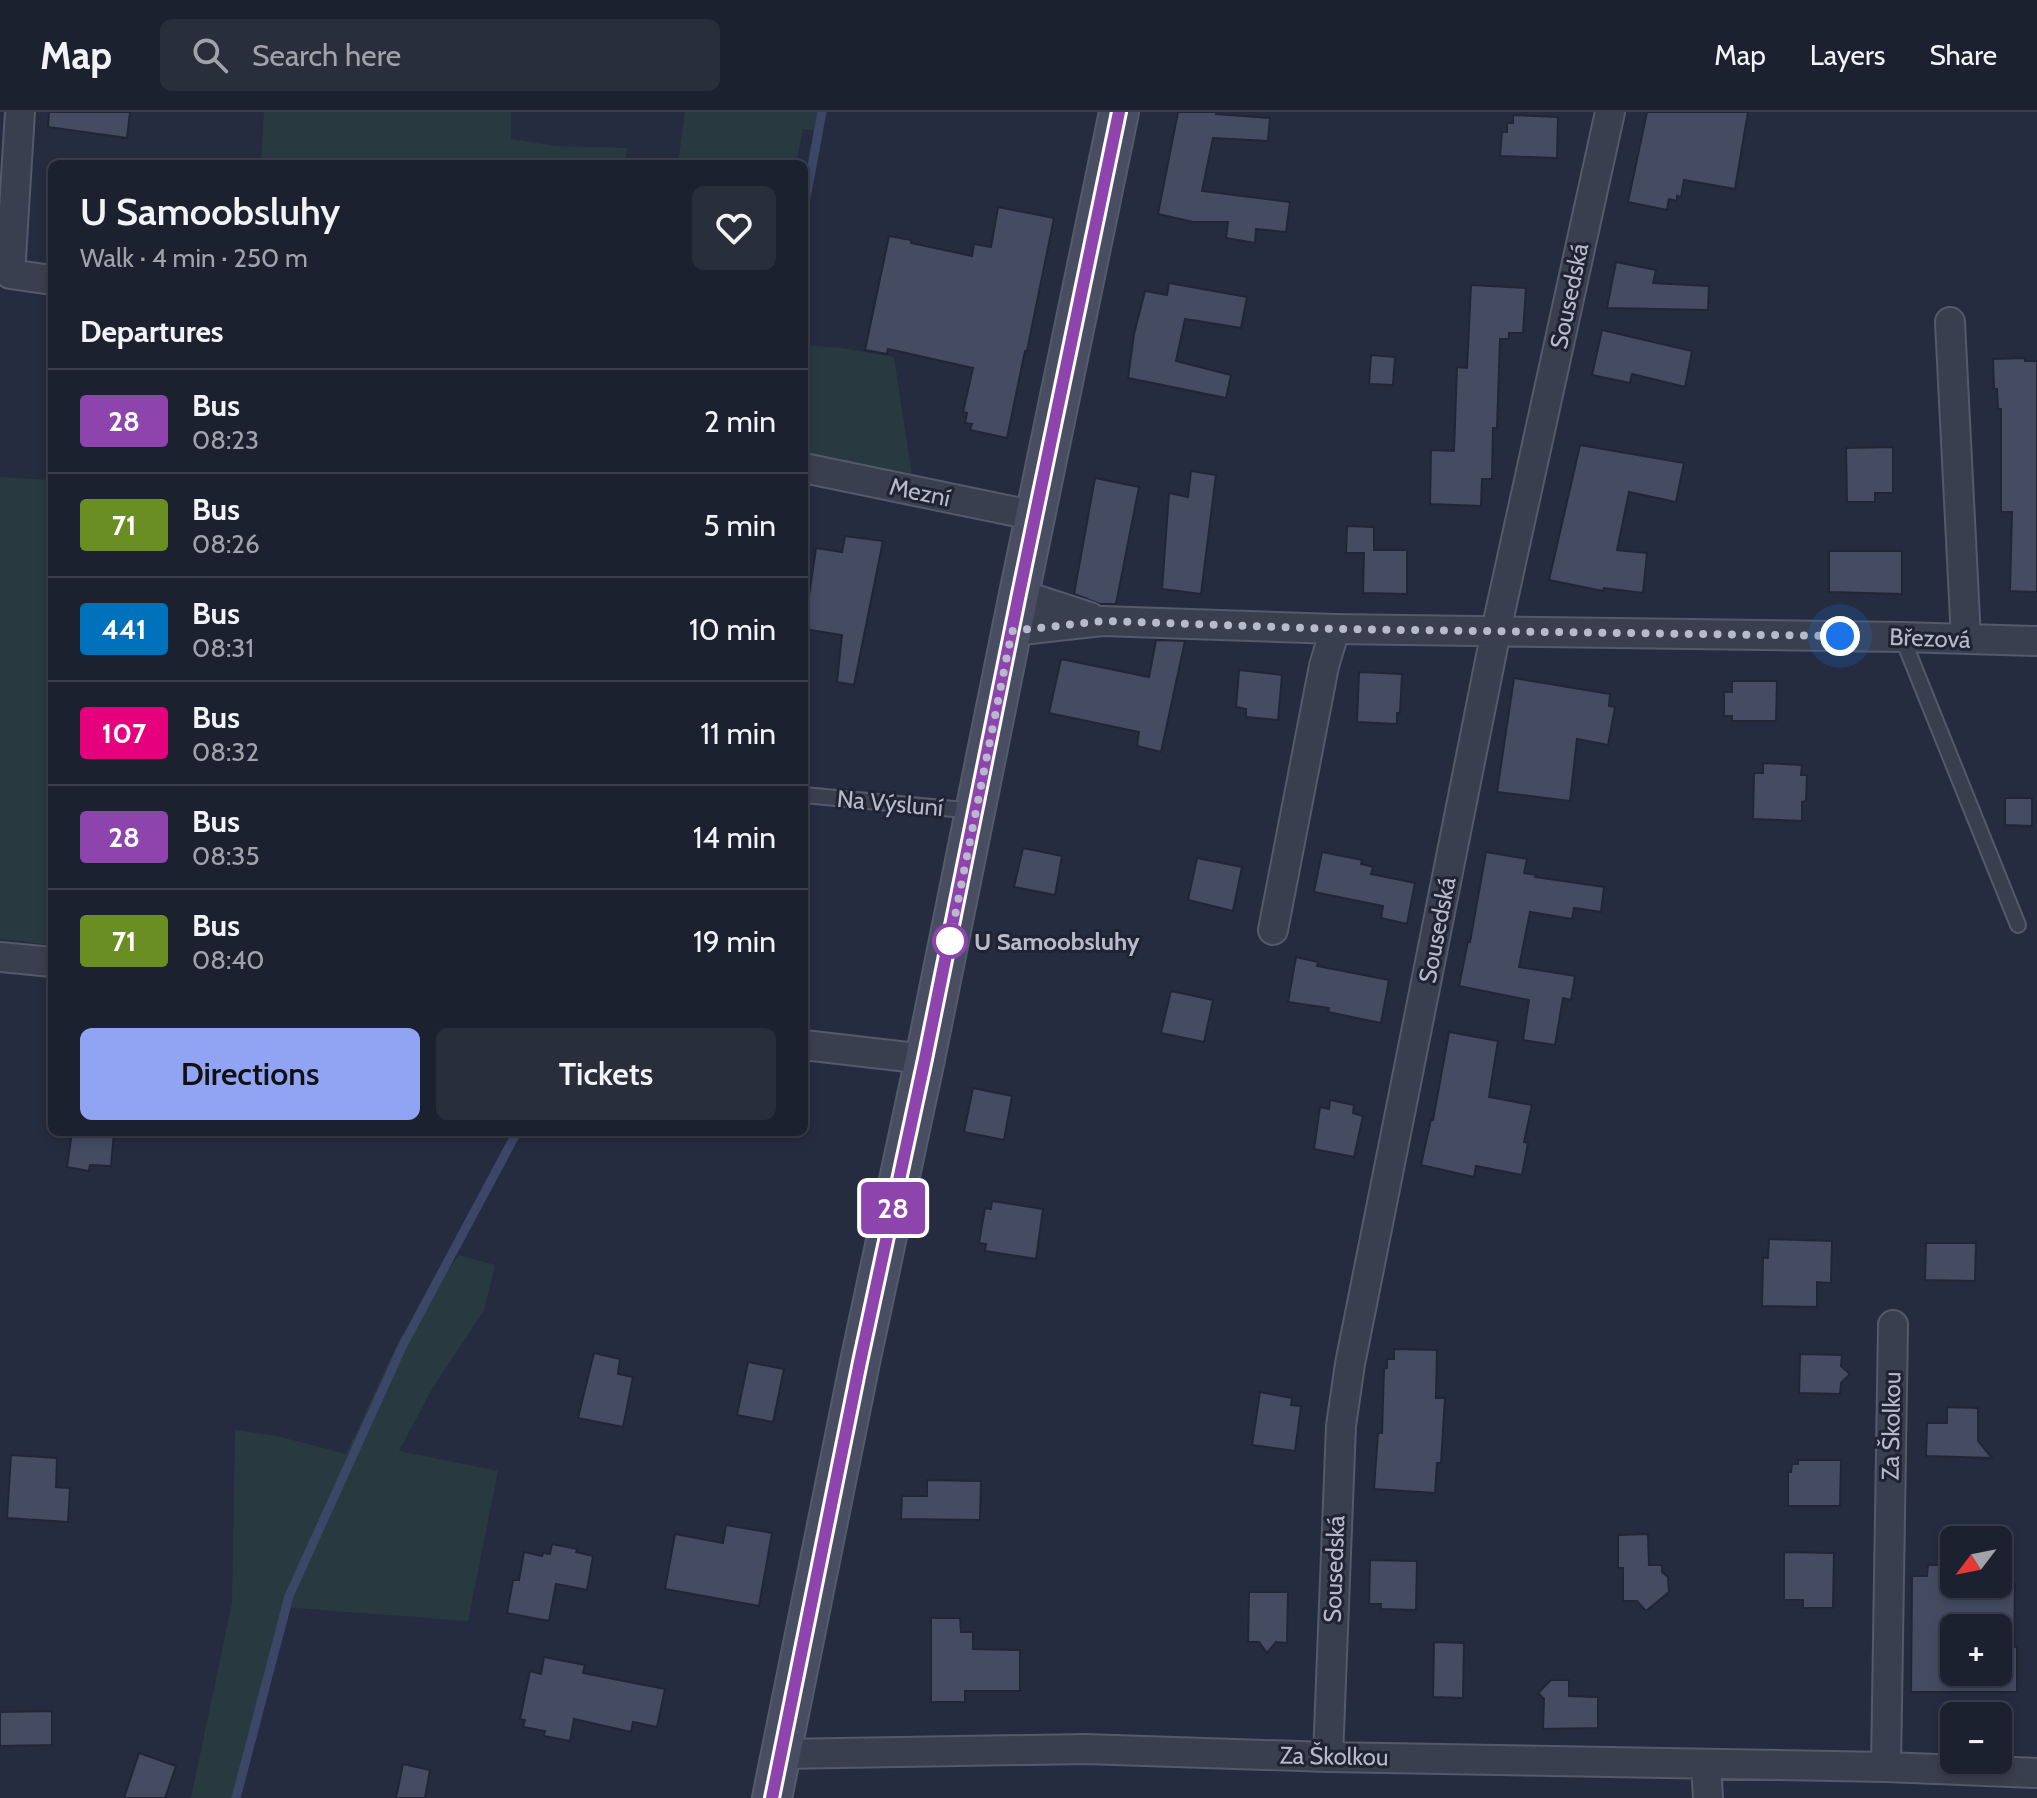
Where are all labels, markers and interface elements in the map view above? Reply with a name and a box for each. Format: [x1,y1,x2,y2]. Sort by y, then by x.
search box [160,19,720,91]
text: Map [40,32,112,79]
icon: search [188,33,232,77]
text: Search here [252,37,401,74]
text: Map [1714,38,1766,72]
text: Layers [1810,38,1885,72]
text: Share [1929,38,1997,72]
button: heart [692,186,776,270]
text: U Samoobsluhy [80,188,340,235]
street label: Sousedská [1544,240,1594,352]
text: Walk · 4 min · 250 m [80,242,308,274]
text: Departures [80,313,224,350]
text: Bus [192,387,240,424]
text: 2 min [704,403,776,440]
text: 28 [108,404,140,438]
text: 08:23 [192,424,259,456]
street label: Mezní [887,471,953,513]
text: Bus [192,491,240,528]
text: 5 min [704,507,776,544]
text: 71 [112,508,136,542]
text: 08:26 [192,528,260,560]
text: Bus [192,595,240,632]
text: 10 min [689,611,776,648]
text: 441 [102,612,146,646]
your location [1820,616,1860,656]
street label: Březová [1889,622,1972,654]
text: 08:31 [192,632,254,664]
text: Bus [192,699,240,736]
text: 11 min [700,715,776,752]
text: 107 [102,716,146,750]
text: 08:32 [192,736,259,768]
street label: Na Výsluní [836,784,944,822]
text: Bus [192,803,240,840]
text: 14 min [693,819,776,856]
text: 28 [108,820,140,854]
text: 08:35 [192,840,259,872]
street label: Sousedská [1413,874,1462,985]
text: Bus [192,907,240,944]
text: 19 min [693,923,776,960]
text: 71 [112,924,136,958]
marker: U Samoobsluhy [933,924,967,958]
place label: U Samoobsluhy [974,927,1140,956]
text: 08:40 [192,944,265,976]
button: Directions [80,1028,420,1120]
button: Tickets [436,1028,776,1120]
line badge: 28 [857,1182,929,1234]
text: 28 [877,1191,909,1225]
street label: Za Školkou [1876,1371,1906,1481]
street label: Sousedská [1318,1514,1350,1623]
north arrow [1940,1526,2012,1598]
map controls [1940,1526,2012,1774]
button: + [1940,1614,2012,1686]
button: − [1940,1702,2012,1774]
street label: Za Školkou [1279,1741,1389,1771]

